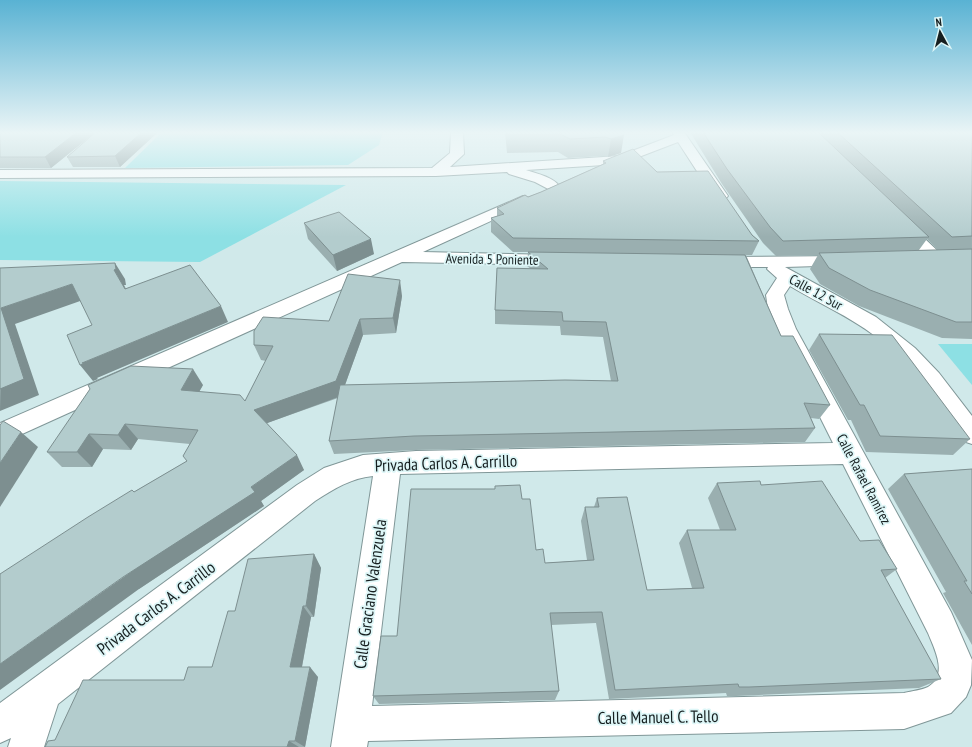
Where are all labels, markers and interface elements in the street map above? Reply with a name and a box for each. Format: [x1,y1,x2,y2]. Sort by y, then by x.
north arrow [920,12,960,52]
text: N [935,15,943,29]
street label: Avenida 5 Poniente [445,249,539,269]
street label: Calle 12 Sur [786,270,846,314]
street label: Calle Rafael Ramírez [833,431,895,527]
street label: Privada Carlos A. Carrillo [374,450,518,476]
street label: Calle Graciano Valenzuela [349,518,391,670]
street label: Privada Carlos A. Carrillo [92,556,220,660]
street label: Calle Manuel C. Tello [597,705,719,729]

